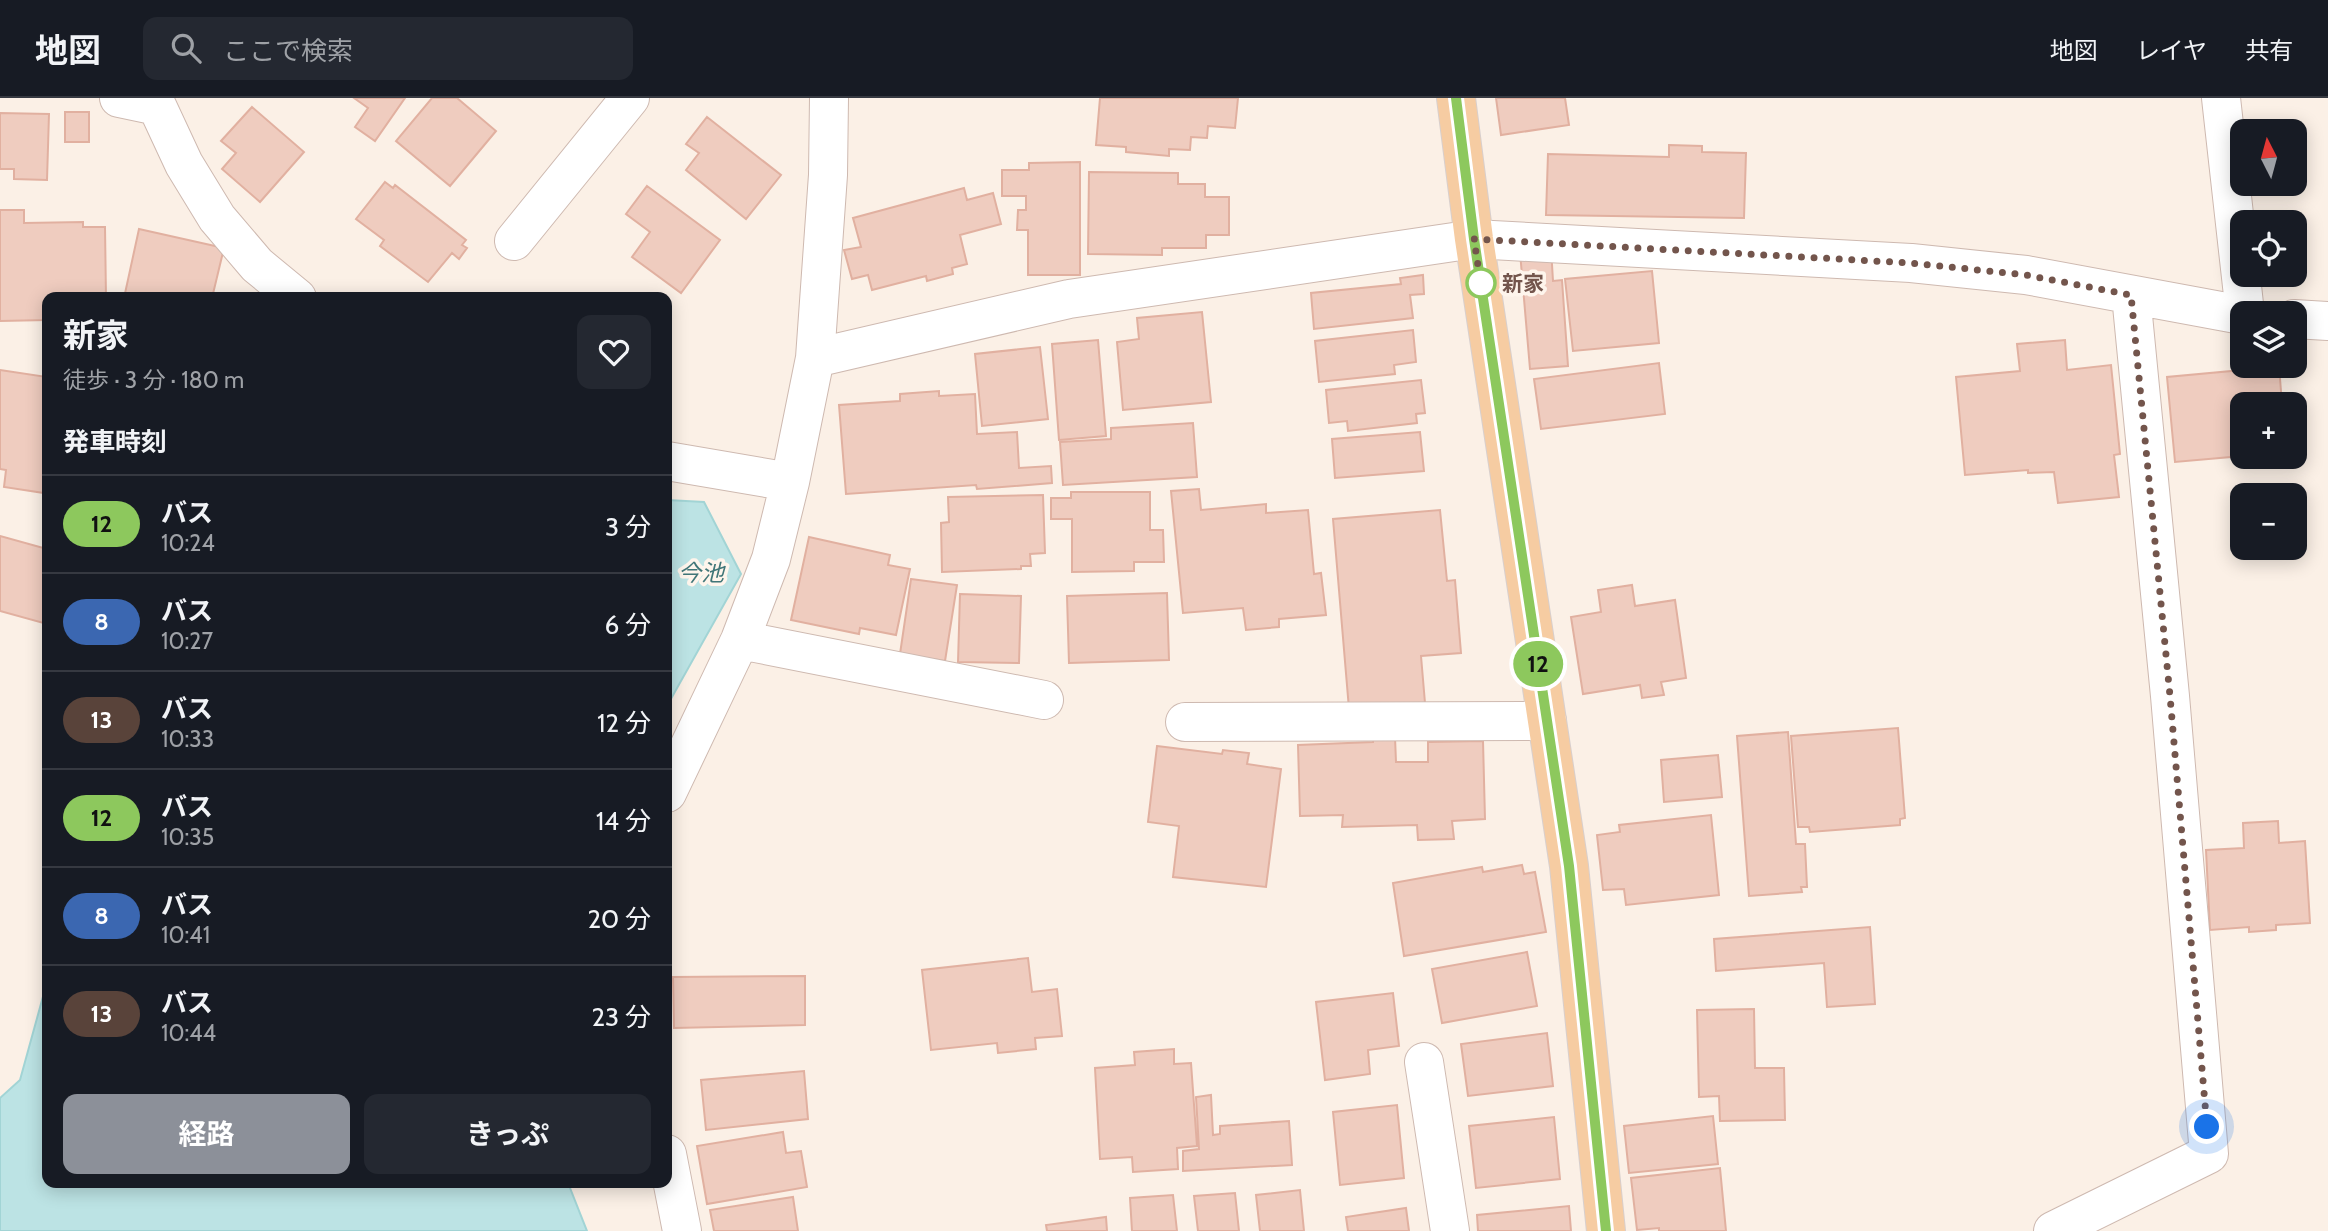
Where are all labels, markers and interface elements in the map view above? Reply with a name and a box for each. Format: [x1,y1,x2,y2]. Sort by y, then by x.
search box [143,17,633,80]
icon: search [167,29,205,67]
text: 地図 [35,30,101,70]
text: ここで検索 [223,35,353,67]
text: 地図 [2050,36,2098,65]
text: レイヤ [2136,36,2207,65]
text: 共有 [2245,36,2293,65]
north arrow [2230,119,2306,196]
map controls [2230,119,2307,560]
button: locate [2230,210,2307,287]
marker: 新家 [1466,268,1496,298]
place label: 新家 [1502,271,1544,296]
button: layers [2230,301,2307,378]
text: 新家 [63,315,129,355]
button: heart [577,315,651,389]
text: 徒歩 · 3 分 · 180 m [63,366,244,394]
button: + [2230,392,2307,469]
text: 発車時刻 [63,426,167,458]
button: − [2230,483,2307,560]
text: バス [161,497,213,529]
text: 12 [91,509,112,538]
text: 3 分 [605,511,651,543]
text: 10:24 [161,529,215,557]
water label: 今池 [678,559,726,587]
text: バス [161,595,213,627]
text: 8 [94,607,109,636]
text: 6 分 [604,609,651,641]
text: 10:27 [161,627,213,655]
line badge: 12 [1506,641,1570,687]
text: 12 [1527,649,1549,678]
text: バス [161,693,213,725]
text: 13 [91,705,112,734]
text: 12 分 [597,707,651,739]
text: 10:33 [161,725,214,753]
text: バス [161,791,213,823]
text: 12 [91,803,112,832]
text: 14 分 [596,805,651,837]
text: 10:35 [161,823,214,851]
text: バス [161,889,213,921]
text: 8 [94,901,109,930]
text: 20 分 [587,903,651,935]
text: 10:41 [161,921,210,949]
text: バス [161,987,213,1019]
text: 13 [91,999,112,1028]
text: 23 分 [591,1001,651,1033]
text: 10:44 [161,1019,216,1047]
button: 経路 [63,1094,350,1174]
button: きっぷ [364,1094,651,1174]
your location [2189,1109,2224,1144]

